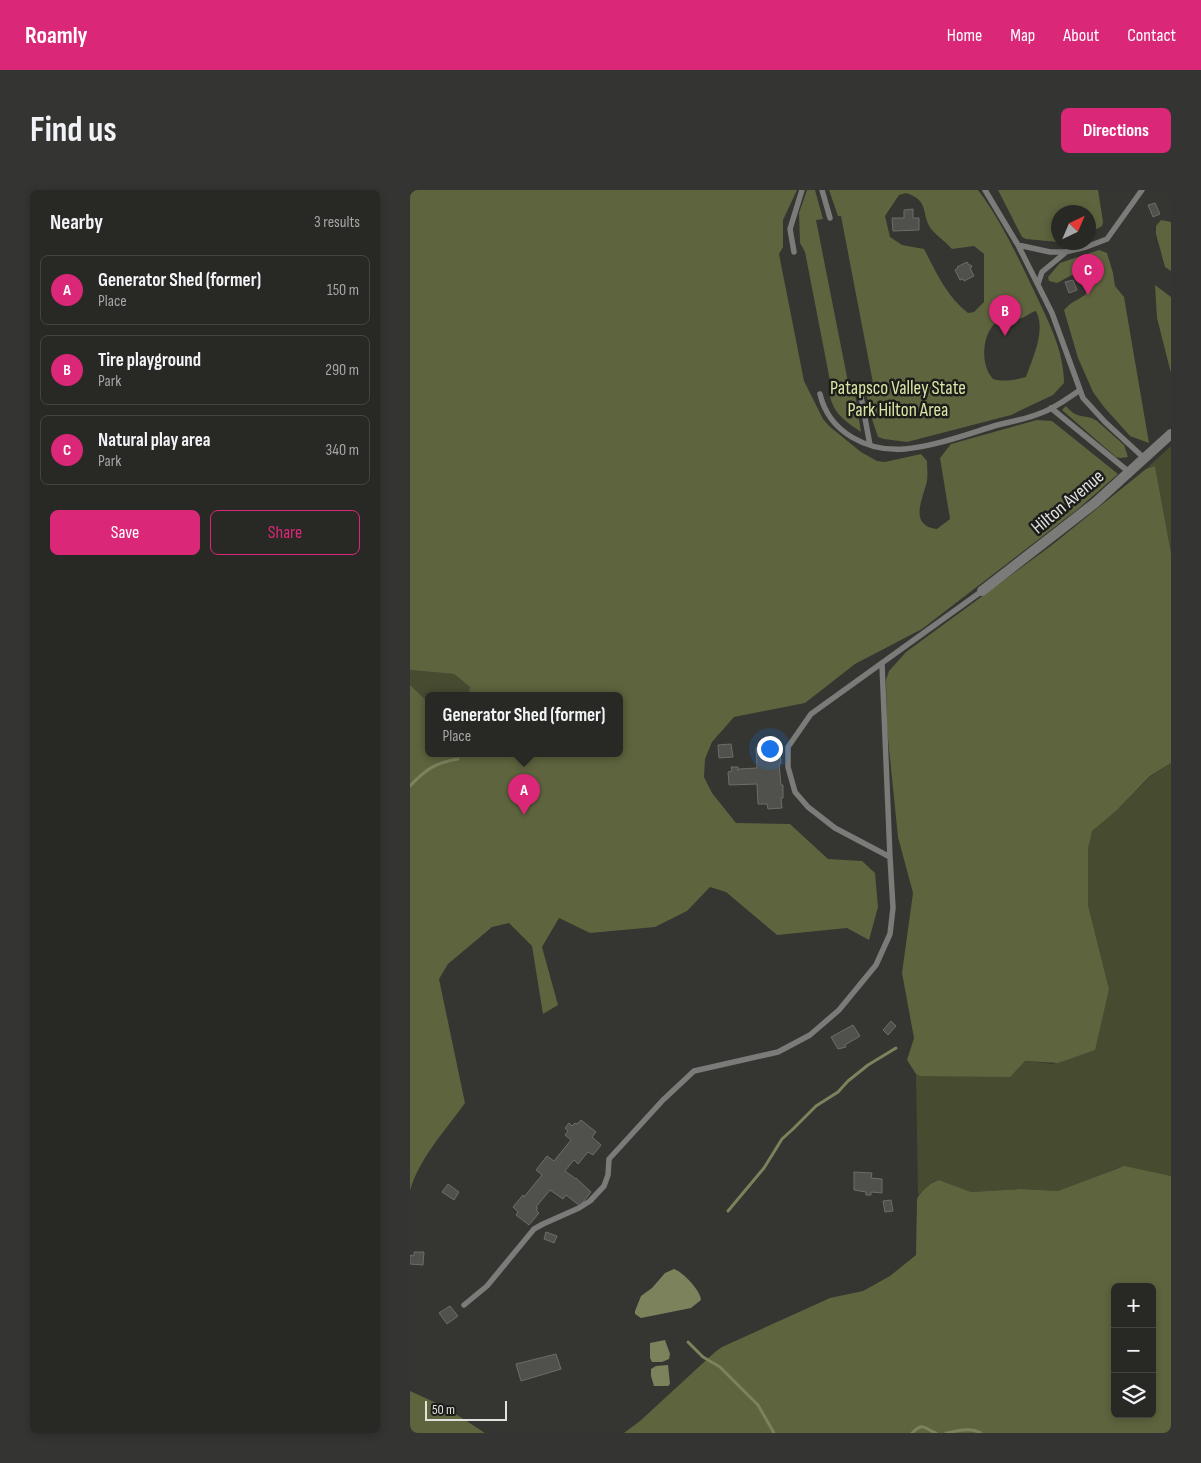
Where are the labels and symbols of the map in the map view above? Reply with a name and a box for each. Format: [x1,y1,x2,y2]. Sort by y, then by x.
north arrow [1051,205,1096,250]
pin: C [1072,254,1104,295]
pin: B [989,295,1021,336]
park label: Patapsco Valley State Park Hilton Area [830,377,966,422]
street label: Hilton Avenue [1027,465,1109,539]
your location [757,736,783,762]
pin: A [508,774,540,815]
scale bar [425,1398,508,1421]

